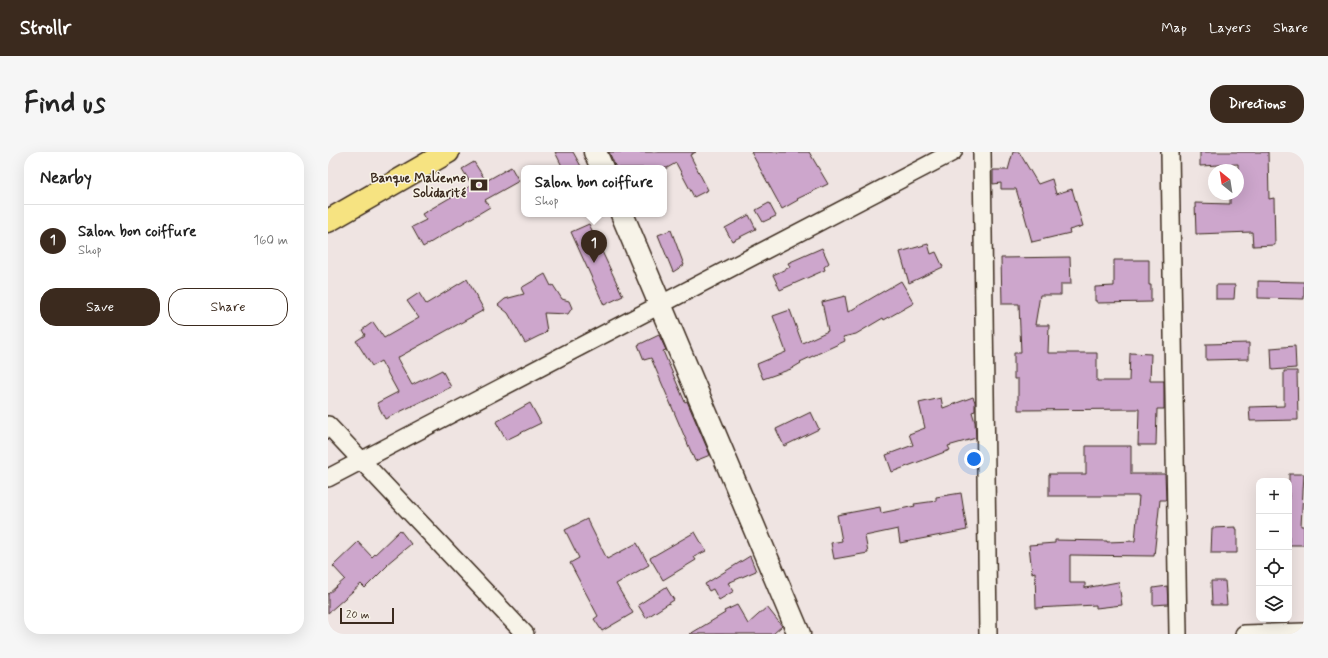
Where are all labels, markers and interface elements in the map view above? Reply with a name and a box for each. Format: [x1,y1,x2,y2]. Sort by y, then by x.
text: Strollr [20,16,71,41]
text: Map [1161,19,1187,37]
text: Layers [1209,19,1251,37]
text: Share [1273,19,1308,37]
button: Directions [1210,85,1304,123]
text: Find us [24,86,105,123]
north arrow [1208,164,1244,200]
popup [521,165,667,217]
text: Nearby [40,167,92,189]
place label: Banque Malienne Solidarité [370,170,466,202]
text: Salon bon coiffure [535,173,653,193]
bank icon: Banque Malienne Solidarité [469,175,489,195]
text: Shop [535,193,559,210]
text: Salon bon coiffure [78,222,196,242]
pin: 1 [581,230,607,263]
text: 1 [50,232,56,249]
text: 160 m [253,232,288,249]
text: Shop [78,242,102,259]
button: Save [40,288,160,326]
button: Share [168,288,288,326]
your location [964,449,984,469]
map controls [1256,478,1292,622]
button: + [1256,478,1292,514]
button: − [1256,514,1292,550]
button: locate [1256,550,1292,586]
button: layers [1256,586,1292,622]
scale bar [340,606,394,625]
text: 20 m [346,608,369,622]

